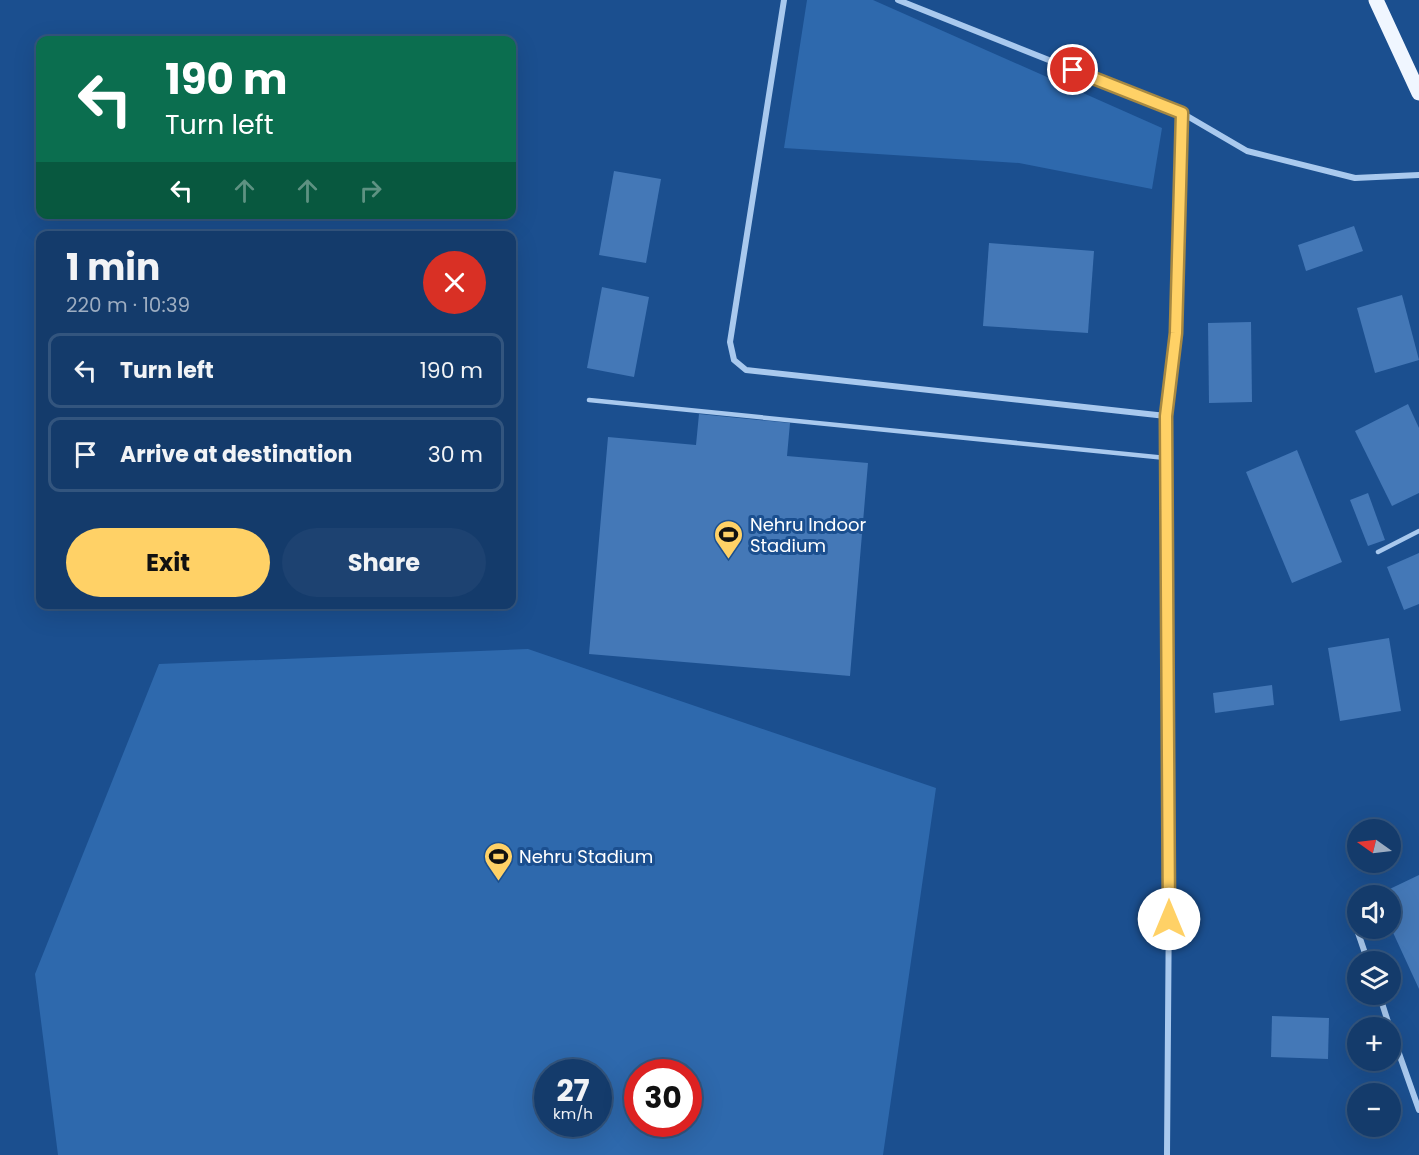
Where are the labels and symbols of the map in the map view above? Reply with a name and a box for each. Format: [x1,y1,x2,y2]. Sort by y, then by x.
pin [1047,44,1098,95]
place label: Nehru Indoor Stadium [750,512,867,558]
sports icon: Nehru Indoor Stadium [713,518,745,560]
north arrow [1347,819,1401,873]
sports icon: Nehru Stadium [482,840,514,882]
place label: Nehru Stadium [519,844,653,869]
position arrow [1137,887,1201,951]
speed limit sign: 30 [624,1059,702,1137]

